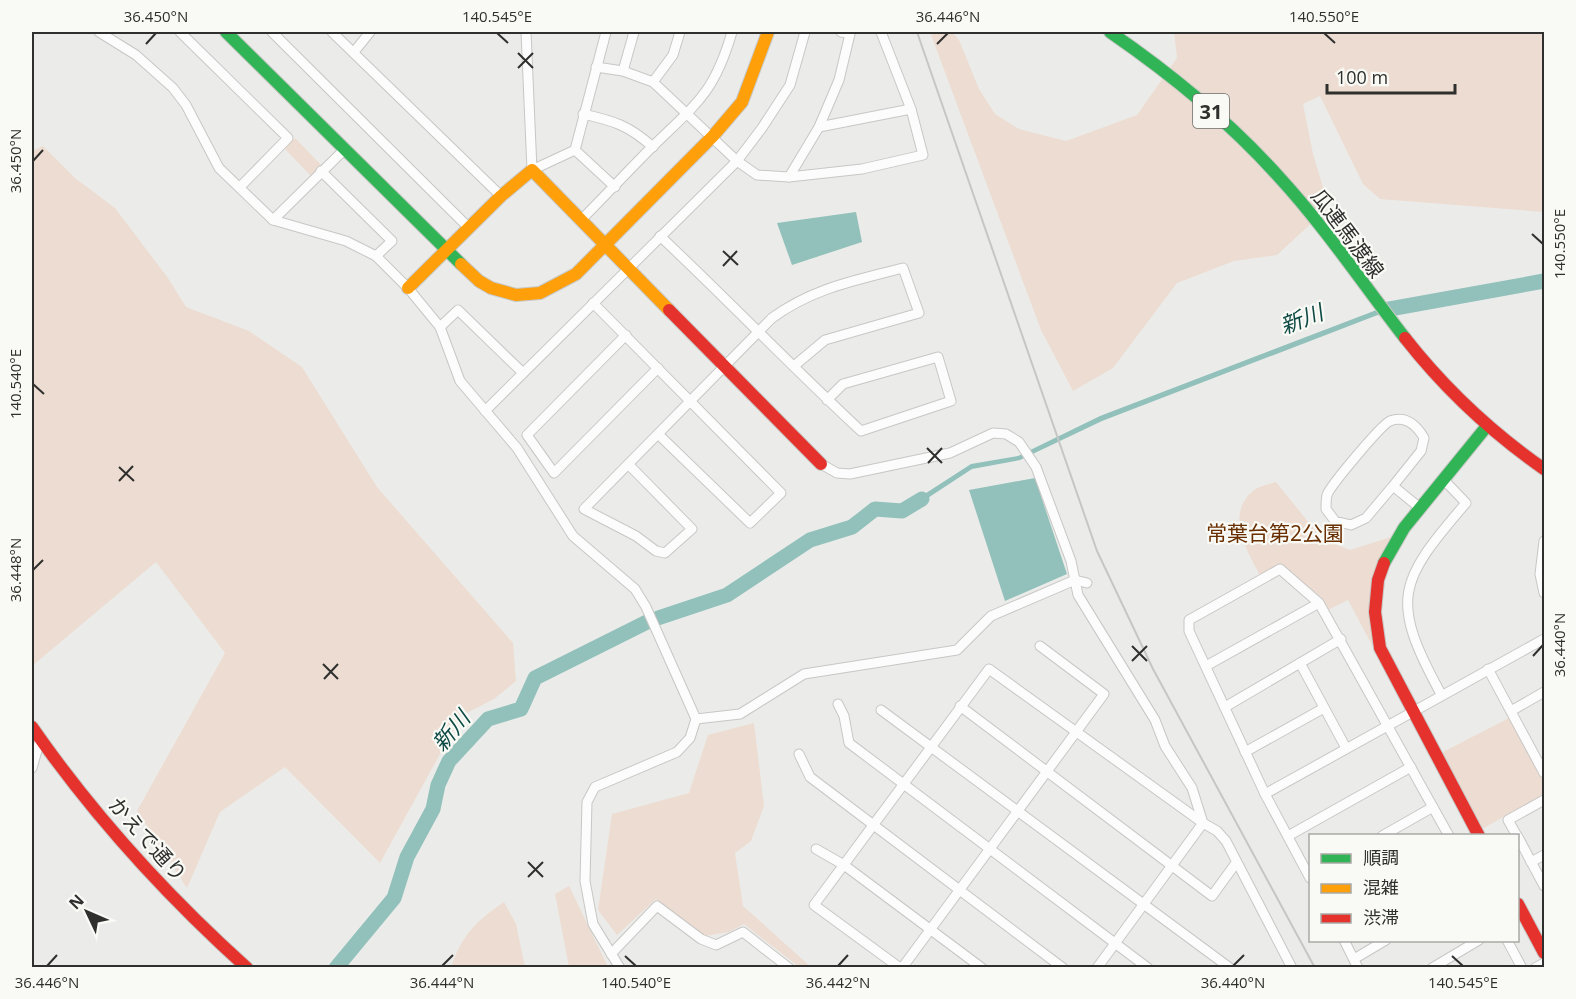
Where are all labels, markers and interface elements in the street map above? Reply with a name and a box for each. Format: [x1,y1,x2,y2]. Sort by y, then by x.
text: 36.450°N [124,6,188,26]
text: 140.545°E [462,6,532,26]
text: 36.446°N [916,6,980,26]
text: 140.550°E [1289,6,1359,26]
scale bar [1327,57,1454,95]
text: 100 m [1336,65,1388,89]
road number: 31 [1193,94,1229,128]
text: 36.450°N [5,129,25,193]
street label: 瓜連馬渡線 [1305,183,1391,283]
text: 140.550°E [1549,209,1569,279]
water label: 新川 [1275,295,1329,340]
text: 140.540°E [5,349,25,419]
park label: 常葉台第2公園 [1206,519,1344,547]
text: 36.448°N [5,538,25,602]
text: 36.440°N [1549,613,1569,677]
water label: 新川 [424,702,477,757]
street label: かえで通り [103,791,193,887]
legend [1309,834,1519,942]
text: 順調 [1363,845,1399,869]
text: 混雑 [1363,875,1399,899]
north arrow [57,882,117,942]
text: N [64,889,89,914]
text: 渋滞 [1363,905,1399,929]
text: 36.446°N [15,972,79,992]
text: 36.444°N [410,972,474,992]
text: 140.540°E [601,972,671,992]
text: 36.442°N [806,972,870,992]
text: 36.440°N [1201,972,1265,992]
text: 140.545°E [1428,972,1498,992]

